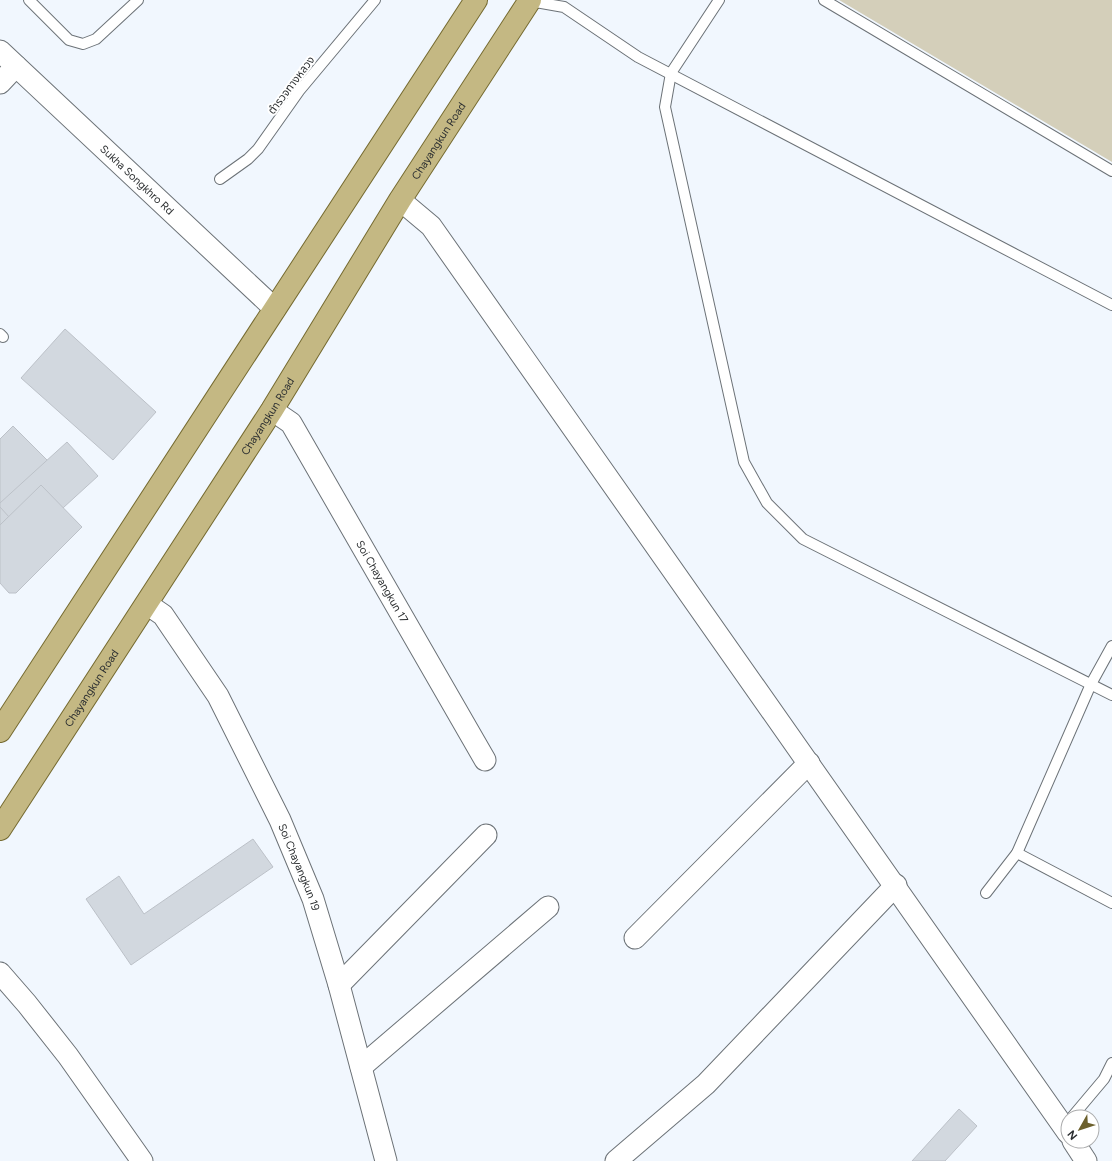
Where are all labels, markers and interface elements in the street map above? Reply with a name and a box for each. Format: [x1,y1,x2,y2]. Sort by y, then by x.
street label: ตำรวจทางหลวง [265,54,317,117]
street label: Chayangkun Road [409,100,469,182]
street label: Sukha Songkhro Rd [97,142,176,218]
street label: Chayangkun Road [239,375,297,458]
street label: Soi Chayangkun 17 [353,538,411,625]
street label: Chayangkun Road [62,647,122,729]
street label: Soi Chayangkun 19 [275,822,322,912]
north arrow [1060,1109,1100,1149]
text: N [1065,1128,1080,1142]

